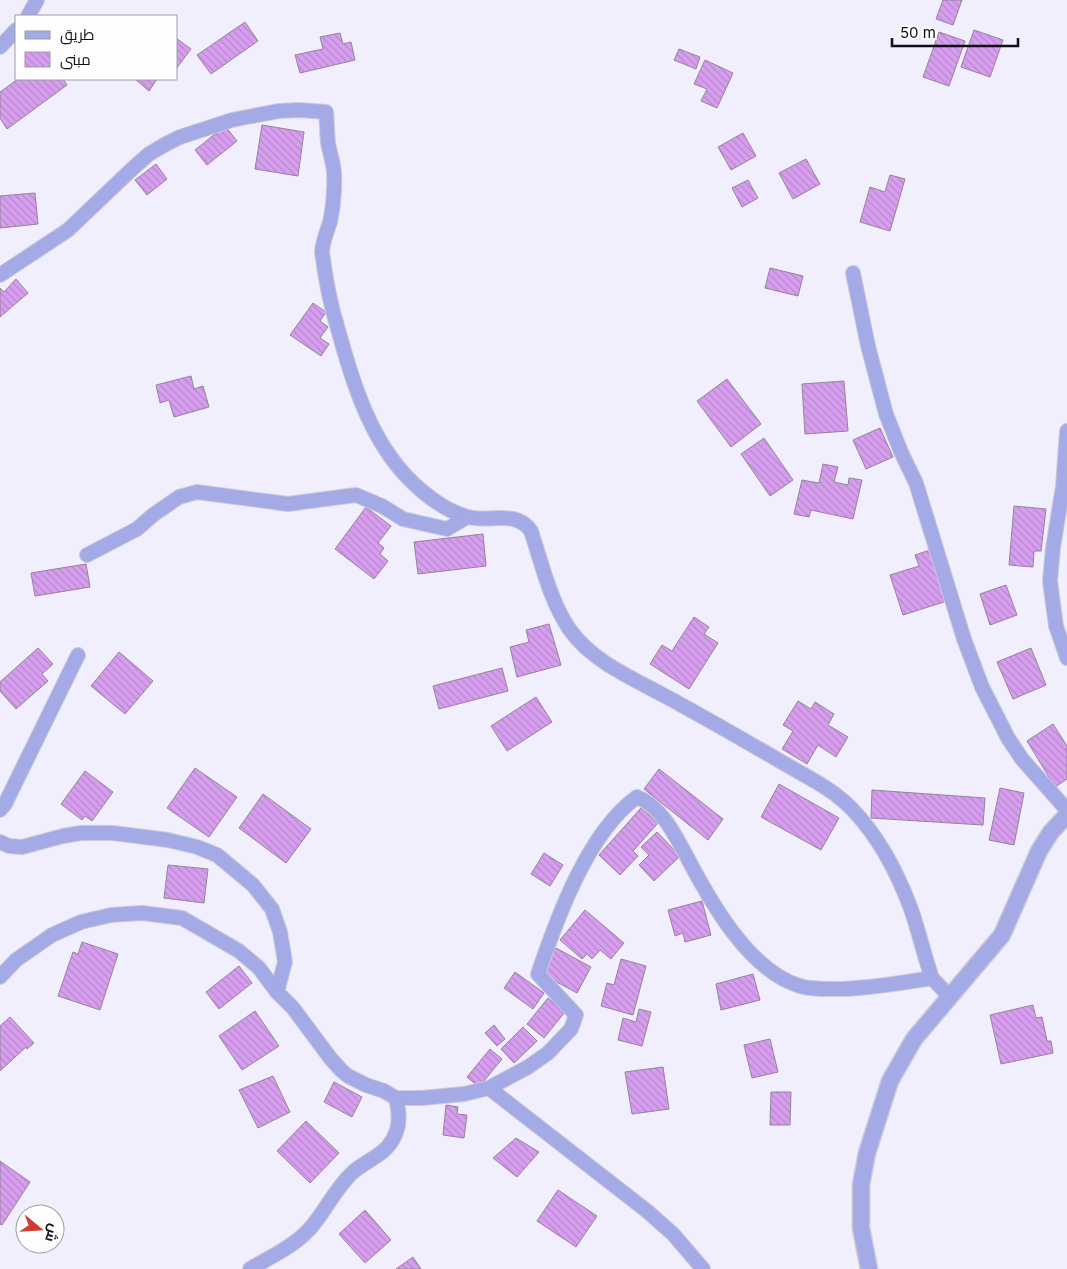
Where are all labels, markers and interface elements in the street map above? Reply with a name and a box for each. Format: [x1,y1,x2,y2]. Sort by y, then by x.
legend [15,15,178,80]
scale bar [892,15,1018,47]
text: 50 m [900,23,936,42]
text: طريق [60,25,94,45]
text: مبنى [60,50,91,70]
north arrow [15,1204,65,1254]
text: ش [41,1222,64,1244]

